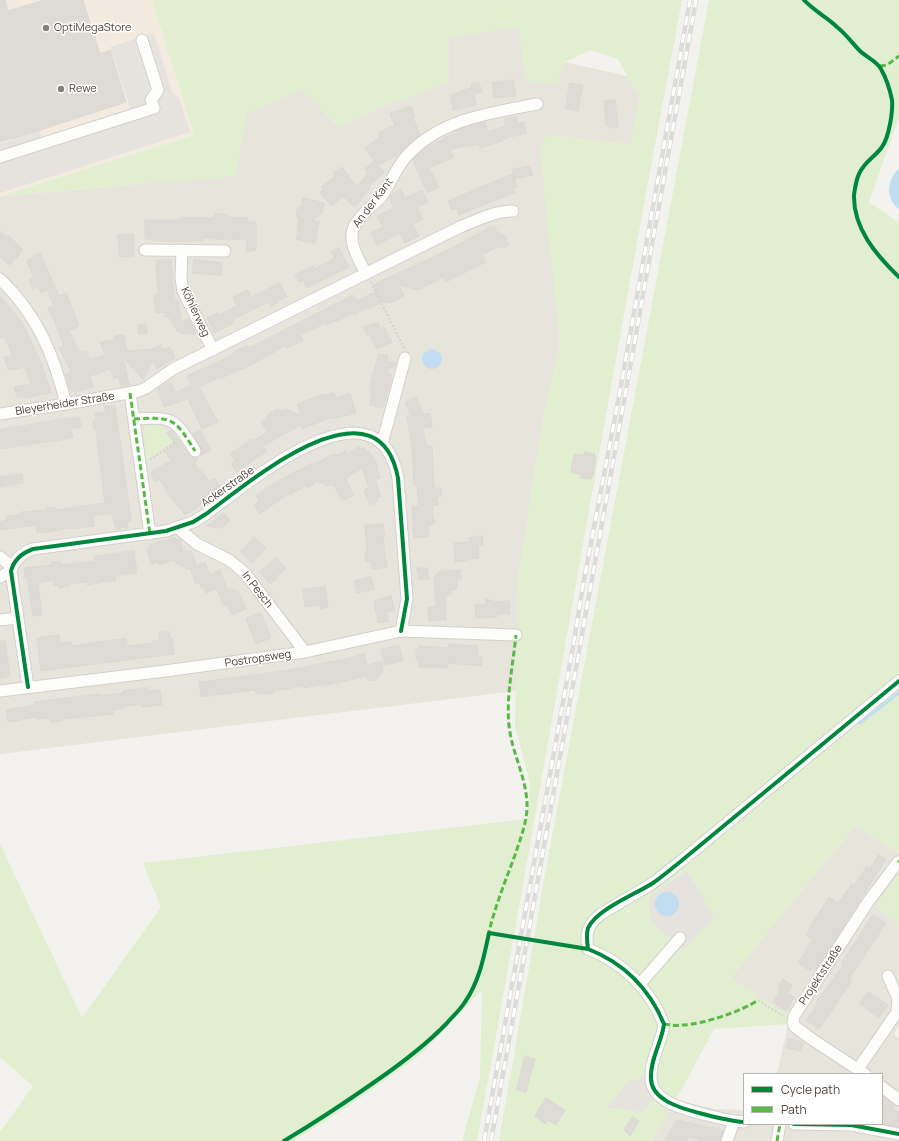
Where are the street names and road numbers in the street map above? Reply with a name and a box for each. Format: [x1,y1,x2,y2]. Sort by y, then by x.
street label: An der Kant [350,176,396,230]
street label: Köhlerweg [178,285,212,339]
street label: Bleyerheider Straße [14,390,116,418]
street label: Ackerstraße [199,464,257,510]
street label: In Pesch [239,569,275,611]
street label: Postropsweg [224,648,292,670]
street label: Projektstraße [797,942,845,1008]

